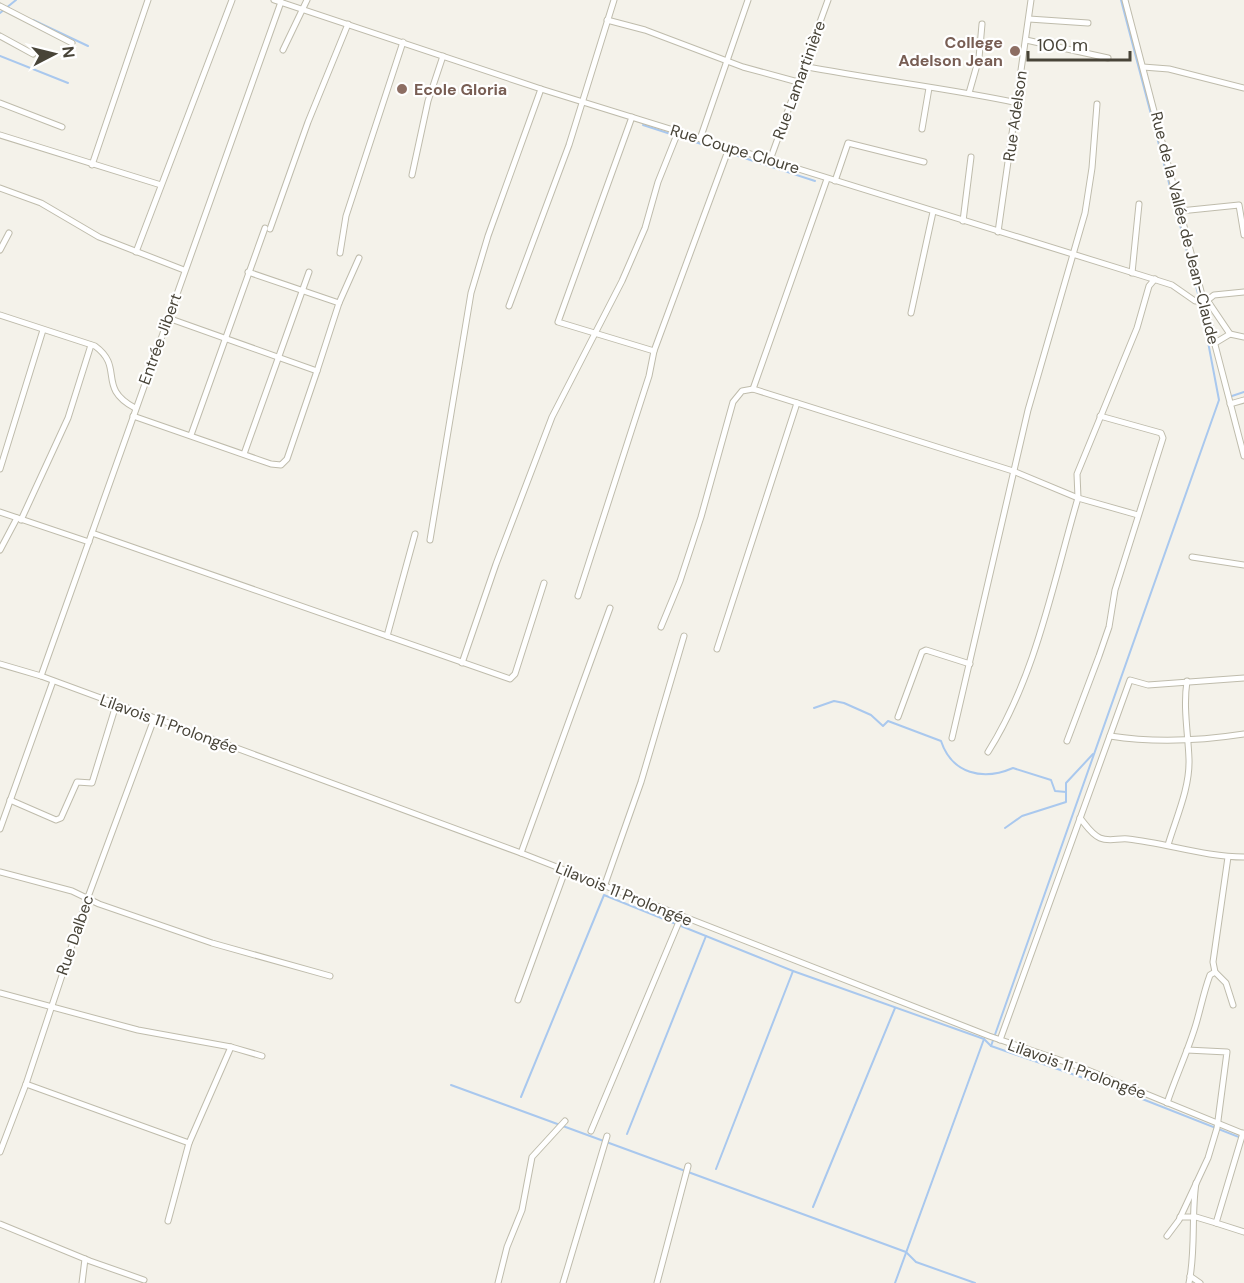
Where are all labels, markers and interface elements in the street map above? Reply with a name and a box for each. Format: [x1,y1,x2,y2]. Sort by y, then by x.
street label: Rue Lamartinière [768,18,830,142]
north arrow [24,24,84,84]
scale bar [1028,24,1130,62]
place label: College Adelson Jean [898,32,1003,71]
text: 100 m [1037,33,1088,57]
marker: College Adelson Jean [1008,44,1022,58]
text: N [57,45,80,59]
street label: Rue Adelson [998,69,1032,163]
place label: Ecole Gloria [414,79,507,100]
marker: Ecole Gloria [395,82,409,96]
street label: Rue de la Vallée de Jean-Claude [1146,109,1224,347]
street label: Rue Coupe Cloure [668,119,802,179]
street label: Entrée Jibert [134,290,186,388]
street label: Lilavois 11 Prolongée [97,689,241,759]
street label: Lilavois 11 Prolongée [553,857,695,931]
street label: Rue Dalbec [51,892,99,978]
street label: Lilavois 11 Prolongée [1005,1034,1149,1104]

